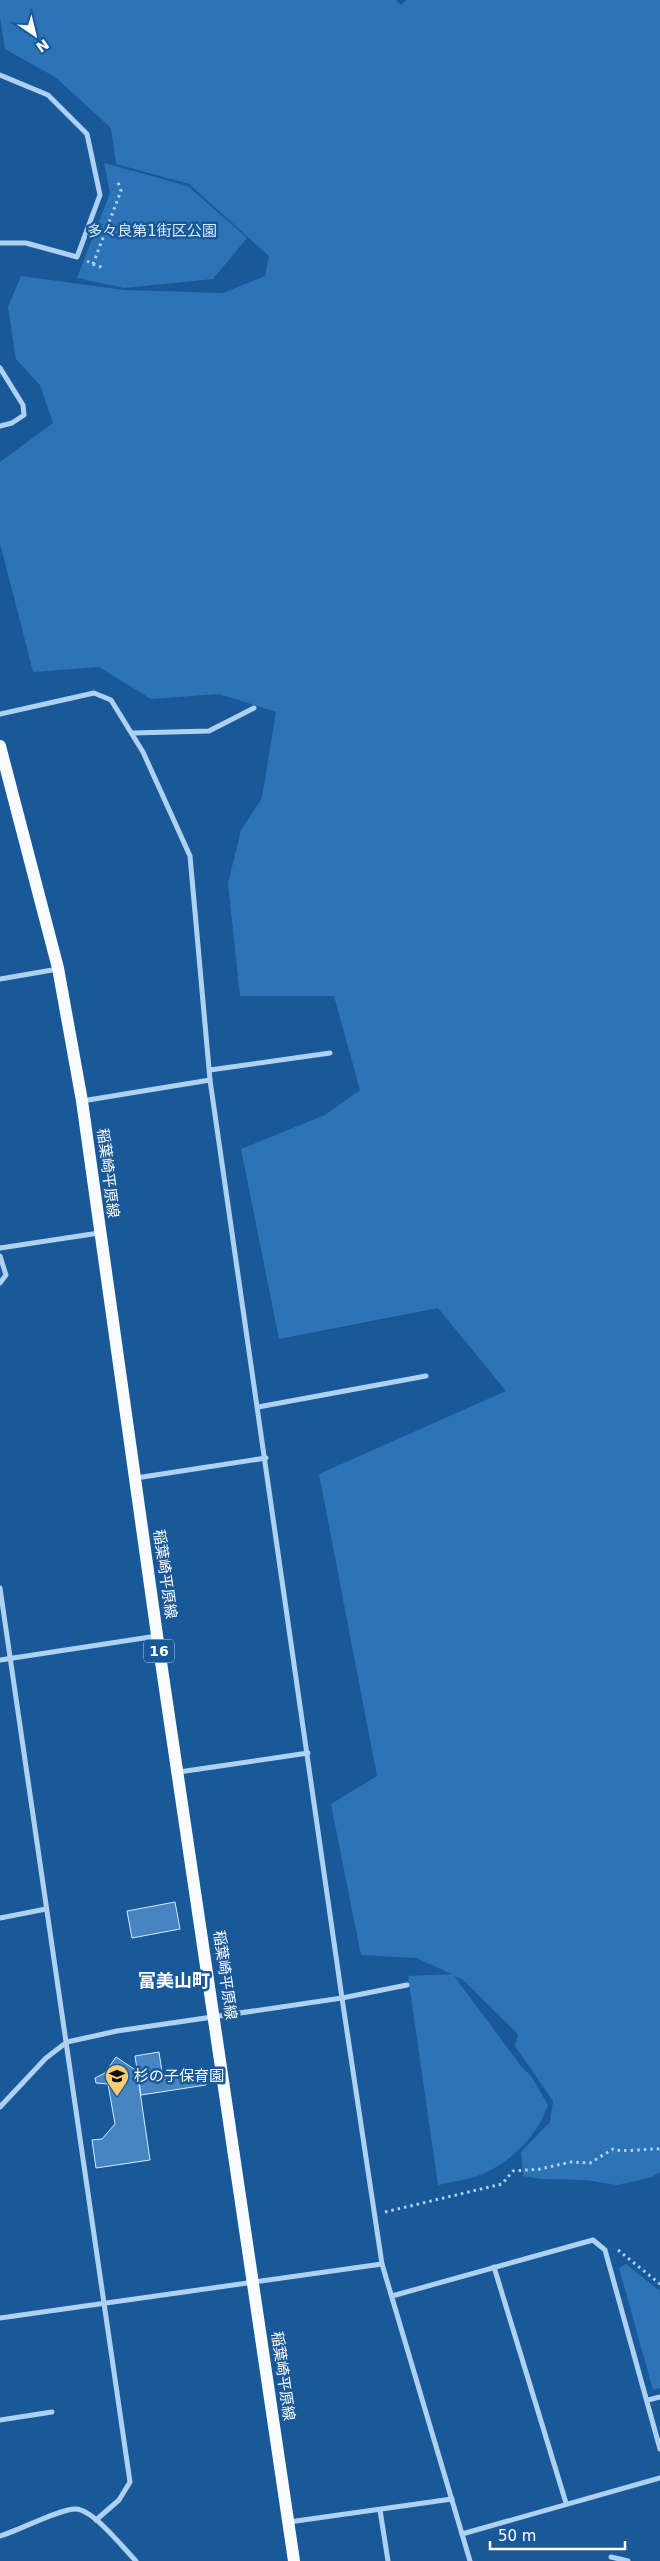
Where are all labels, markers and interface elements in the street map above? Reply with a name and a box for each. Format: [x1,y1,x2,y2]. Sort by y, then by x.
north arrow [10,10,60,60]
text: N [33,36,52,56]
park label: 多々良第1街区公園 [87,222,217,240]
street label: 稲葉崎平原線 [94,1127,122,1219]
street label: 稲葉崎平原線 [150,1528,180,1620]
road number: 16 [144,1640,174,1662]
street label: 稲葉崎平原線 [210,1929,240,2021]
district label: 富美山町 [138,1970,210,1991]
school or university icon: 杉の子保育園 [104,2063,130,2097]
place label: 杉の子保育園 [134,2067,224,2085]
street label: 稲葉崎平原線 [268,2330,298,2422]
scale bar [490,2518,625,2550]
text: 50 m [498,2527,536,2545]

